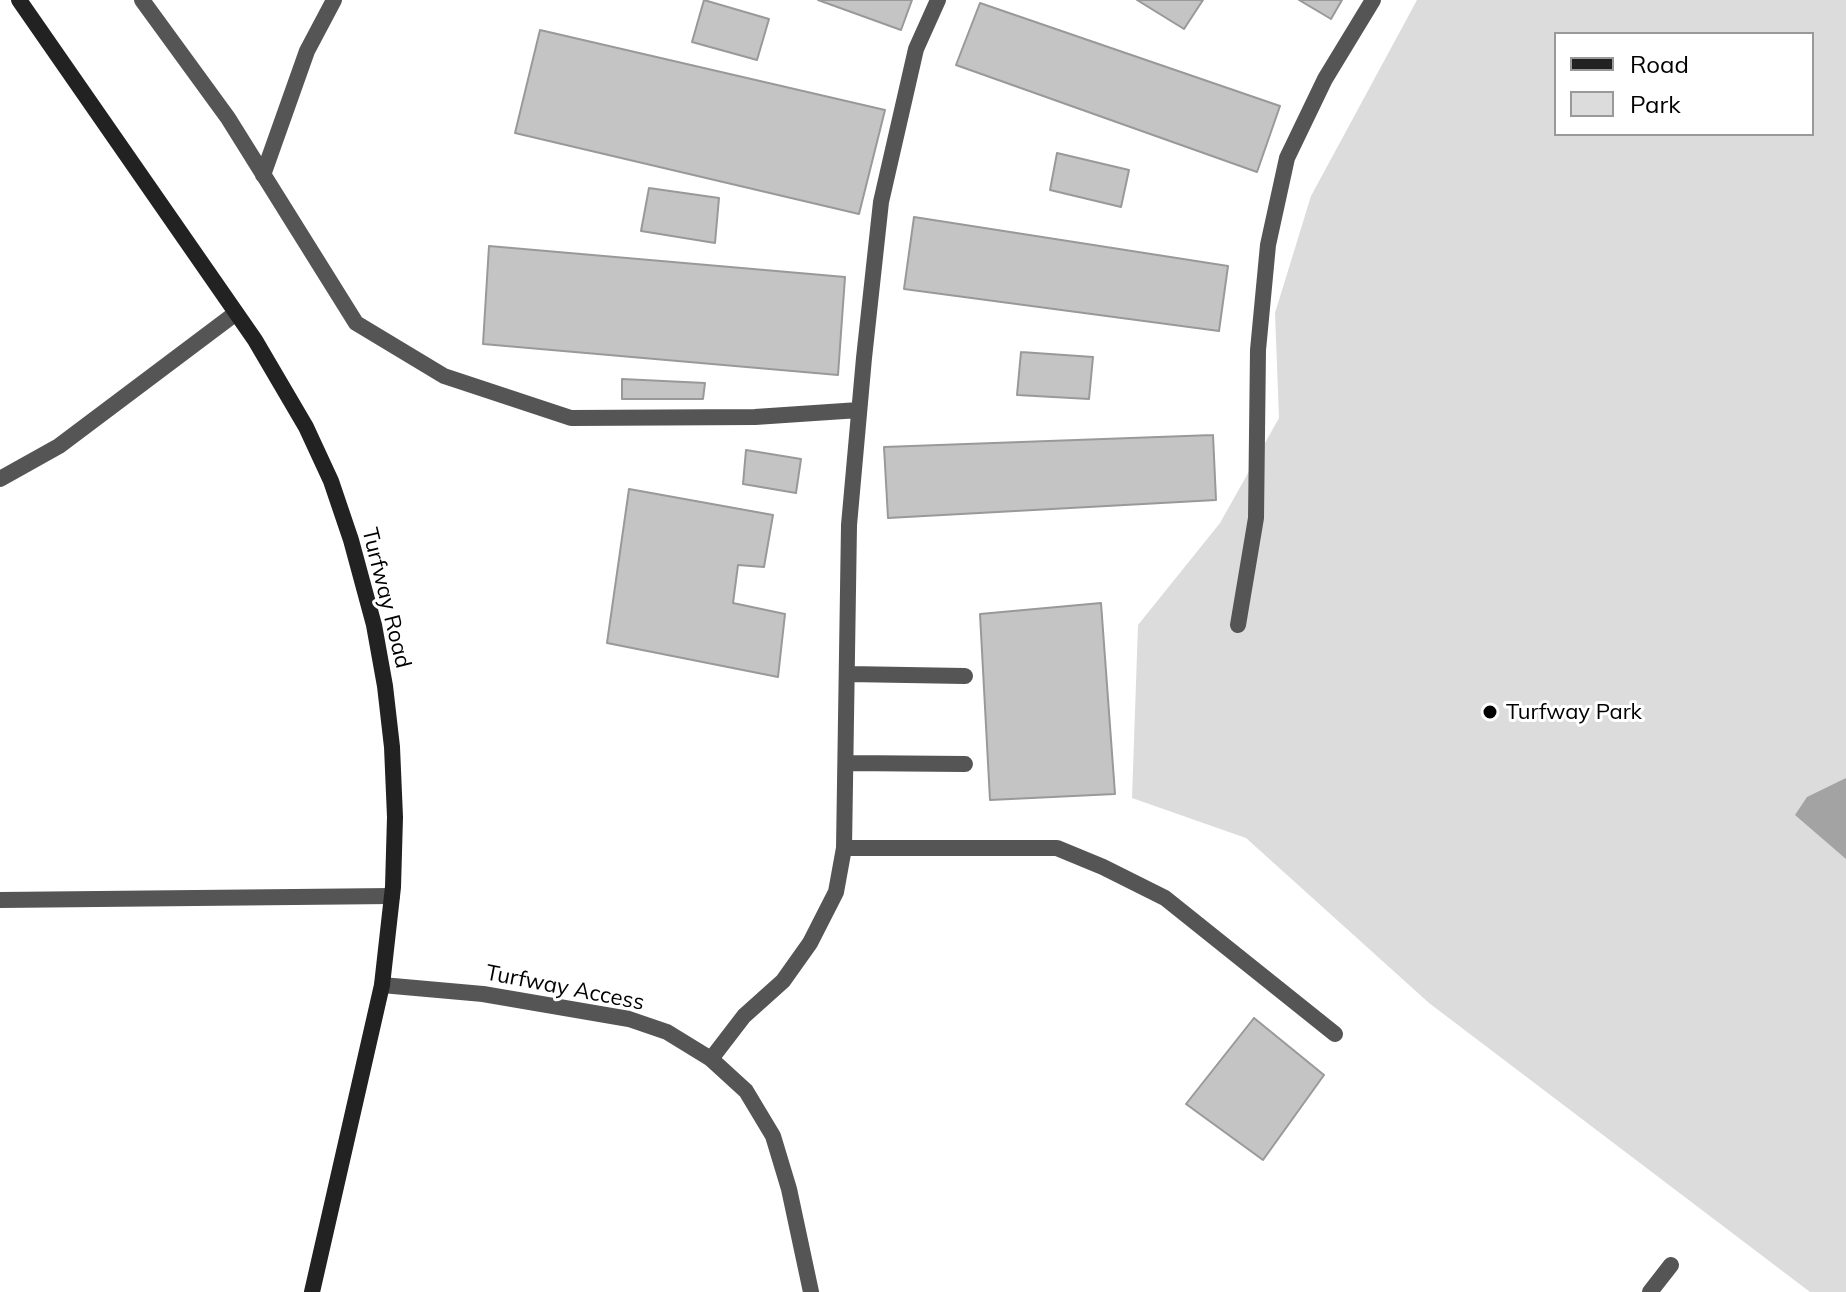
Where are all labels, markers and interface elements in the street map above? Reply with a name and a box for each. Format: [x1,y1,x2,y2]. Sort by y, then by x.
legend [1554,32,1814,136]
text: Road [1630,49,1689,79]
text: Park [1630,89,1681,119]
street label: Turfway Road [356,525,416,671]
place label: Turfway Park [1506,699,1642,725]
marker: Turfway Park [1481,703,1499,721]
street label: Turfway Access [484,960,646,1016]

